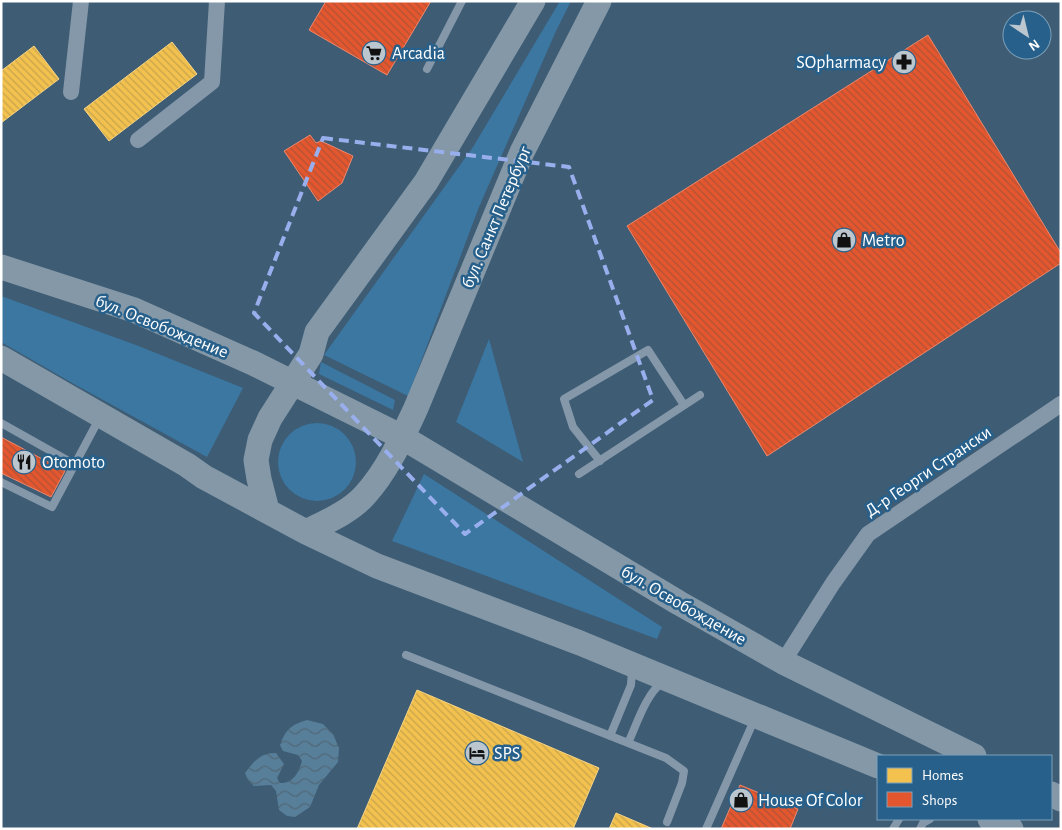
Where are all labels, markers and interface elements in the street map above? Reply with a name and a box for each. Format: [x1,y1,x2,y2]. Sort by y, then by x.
north arrow [1002,10,1052,60]
text: N [1026,36,1042,53]
supermarket icon: Arcadia [361,40,387,66]
place label: Arcadia [392,45,445,63]
pharmacy icon: SOpharmacy [891,49,917,75]
place label: SOpharmacy [796,54,886,72]
street label: бул. Санкт Петербург [458,143,535,291]
shop icon: Metro [831,227,857,253]
place label: Metro [862,232,905,250]
street label: бул. Освобождение [93,291,231,362]
street label: Д-р Георги Странски [862,423,995,521]
restaurant icon: Otomoto [11,449,37,475]
place label: Otomoto [42,454,105,472]
street label: бул. Освобождение [618,562,750,649]
hotel icon: SPS [464,740,490,766]
place label: SPS [494,745,520,763]
legend [877,755,1052,820]
text: Homes [922,768,964,783]
shop icon: House Of Color [728,787,754,813]
place label: House Of Color [758,792,863,810]
text: Shops [922,793,957,808]

